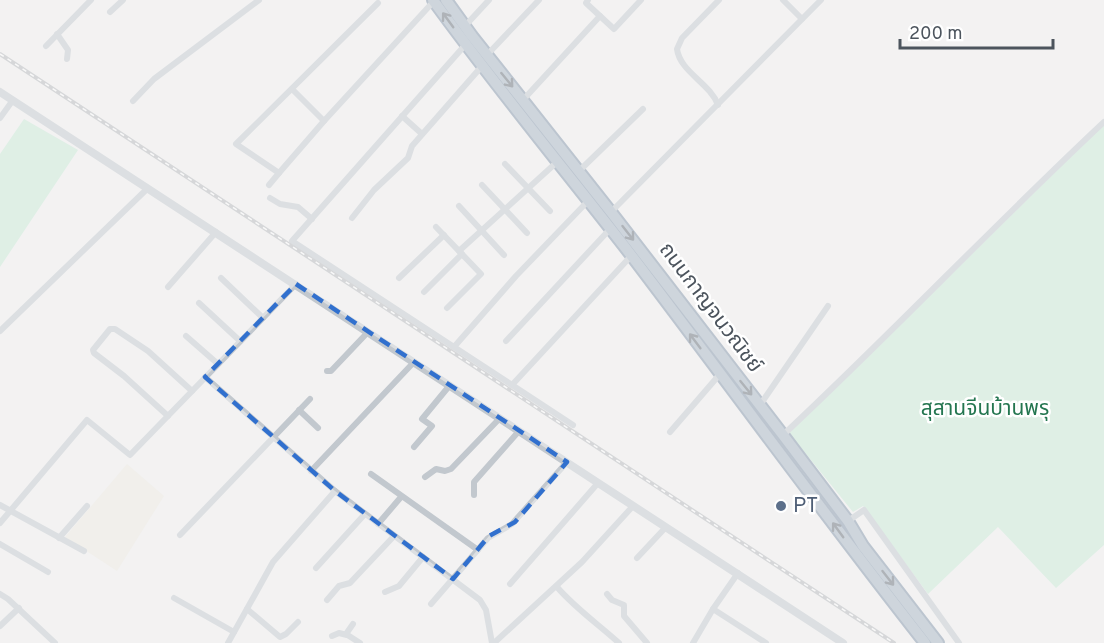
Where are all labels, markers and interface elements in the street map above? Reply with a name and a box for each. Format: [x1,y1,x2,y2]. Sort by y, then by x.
scale bar [900,12,1053,50]
one-way arrow [442,13,454,29]
text: 200 m [909,23,962,46]
one-way arrow [500,72,513,88]
one-way arrow [621,225,634,241]
street label: ถนนกาญจนวณิชย์ [652,238,768,379]
one-way arrow [689,333,702,349]
one-way arrow [740,380,753,396]
park label: สุสานจีนบ้านพรุ [921,396,1049,423]
place label: PT [793,493,818,520]
marker: PT [774,499,788,513]
one-way arrow [832,522,844,538]
one-way arrow [881,569,894,585]

